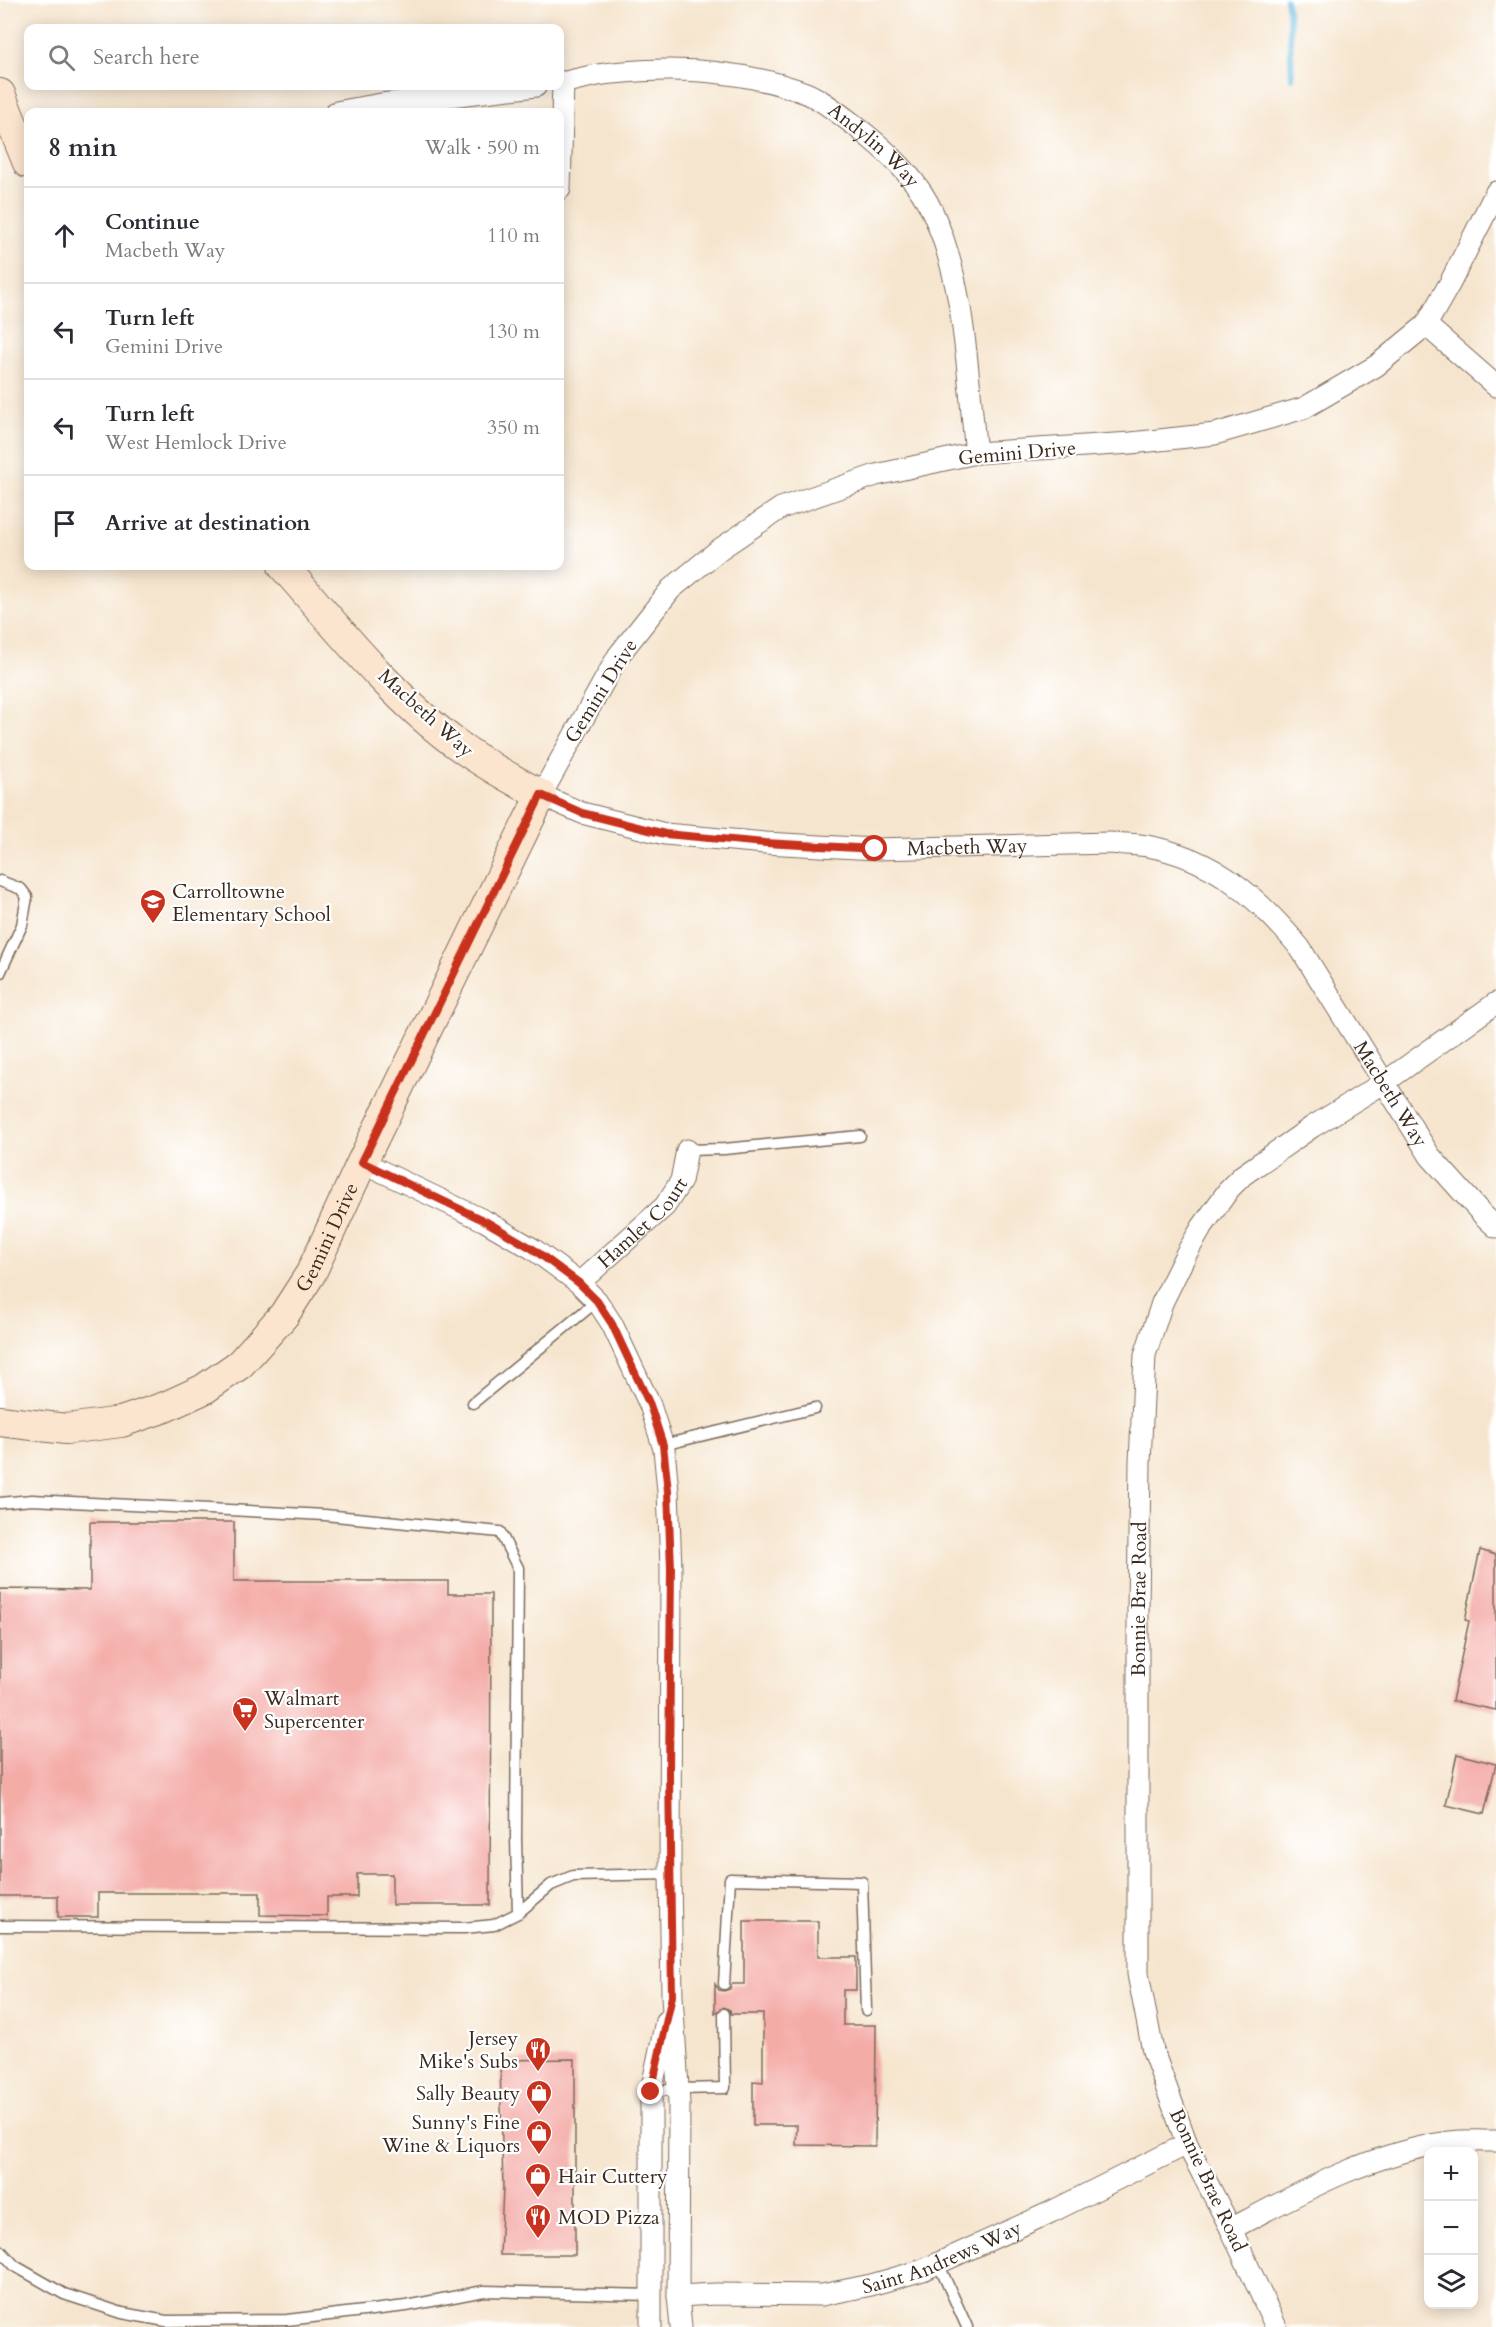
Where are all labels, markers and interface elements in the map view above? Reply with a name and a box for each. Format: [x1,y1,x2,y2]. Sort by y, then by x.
search box [24,24,564,90]
icon: search [45,41,78,74]
text: Search here [93,42,200,72]
street label: Andylin Way [823,96,927,193]
text: 8 min [48,130,117,165]
text: Walk · 590 m [425,134,540,161]
text: Continue [105,207,200,237]
icon: ahead [48,219,81,252]
text: 110 m [487,222,540,249]
text: Macbeth Way [105,237,225,264]
text: Turn left [105,303,194,333]
icon: left [48,315,81,348]
text: 130 m [487,318,540,345]
text: Gemini Drive [105,333,223,360]
text: Turn left [105,399,194,429]
icon: left [48,411,81,444]
text: 350 m [487,414,540,441]
text: West Hemlock Drive [105,429,287,456]
street label: Gemini Drive [957,434,1077,472]
icon: arrive [48,507,81,540]
text: Arrive at destination [105,508,310,538]
street label: Gemini Drive [558,634,644,748]
street label: Macbeth Way [372,663,480,764]
street label: Macbeth Way [907,832,1028,862]
route start [861,835,887,861]
place label: Carrolltowne Elementary School [172,878,331,928]
school or university icon: Carrolltowne Elementary School [138,887,168,925]
street label: Macbeth Way [1348,1035,1435,1152]
street label: Hamlet Court [591,1171,694,1274]
street label: Gemini Drive [289,1178,364,1297]
street label: Bonnie Brae Road [1125,1521,1153,1677]
place label: Walmart Supercenter [263,1685,365,1735]
supermarket icon: Walmart Supercenter [230,1695,260,1733]
place label: Jersey Mike's Subs [419,2025,518,2075]
restaurant icon: Jersey Mike's Subs [523,2035,553,2073]
shop icon: Sally Beauty [524,2078,554,2116]
route end [637,2078,663,2104]
place label: Sally Beauty [416,2080,520,2107]
street label: Bonnie Brae Road [1163,2104,1253,2256]
place label: Sunny's Fine Wine & Liquors [381,2109,520,2159]
shop icon: Sunny's Fine Wine & Liquors [524,2118,554,2156]
map controls [1424,2147,1478,2309]
button: + [1424,2147,1478,2201]
shop icon: Hair Cuttery [523,2161,553,2199]
place label: Hair Cuttery [558,2163,668,2190]
button: − [1424,2201,1478,2255]
restaurant icon: MOD Pizza [523,2202,553,2240]
place label: MOD Pizza [558,2204,660,2231]
street label: Saint Andrews Way [860,2214,1026,2300]
button: layers [1424,2255,1478,2309]

